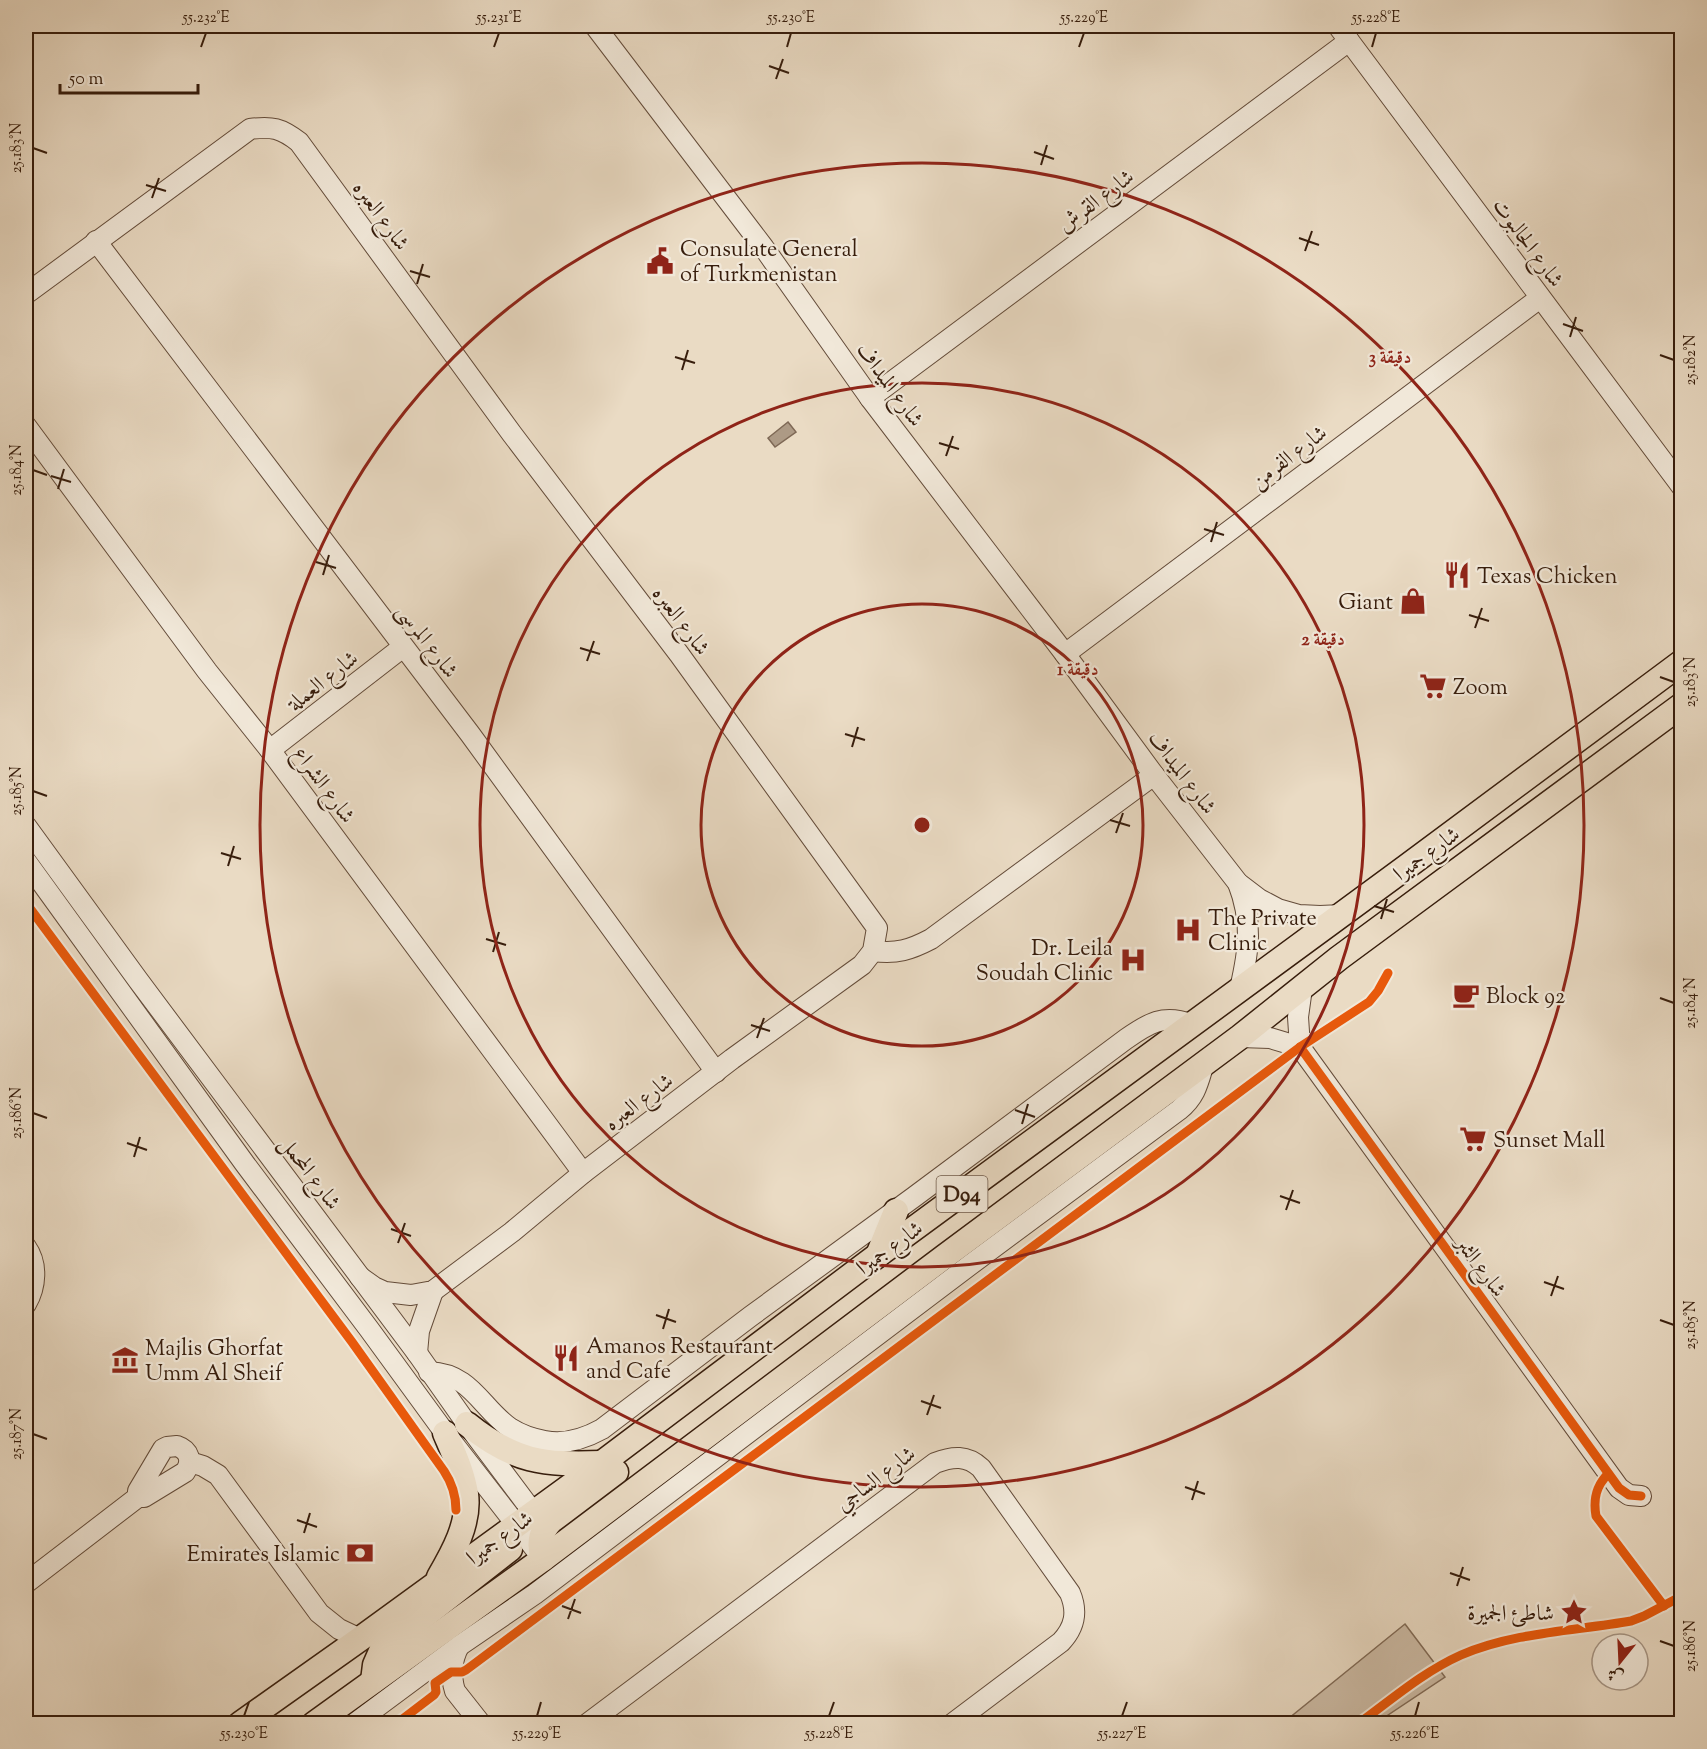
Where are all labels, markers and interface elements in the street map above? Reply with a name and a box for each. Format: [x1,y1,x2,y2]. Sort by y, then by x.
text: 55.232°E [182,8,229,29]
text: 55.231°E [475,8,522,29]
text: 55.230°E [766,8,815,29]
text: 55.229°E [1059,8,1108,29]
text: 55.228°E [1351,8,1400,29]
scale bar [60,57,198,95]
text: 50 m [68,67,104,93]
text: 25.183°N [7,123,28,173]
street label: شارع القرش [1052,163,1142,242]
street label: شارع العبره [343,175,416,258]
street label: شارع الجالبوت [1483,192,1570,295]
place label: Consulate General of Turkmenistan [680,235,858,292]
public building icon: Consulate General of Turkmenistan [645,246,675,276]
text: 25.182°N [1681,334,1702,385]
street label: شارع الميداف [847,337,930,435]
text: 3 دقيقة [1369,346,1411,372]
street label: شارع الفرمن [1244,419,1335,498]
text: 25.184°N [7,444,28,496]
restaurant icon: Texas Chicken [1442,560,1472,590]
place label: Texas Chicken [1477,562,1618,594]
street label: شارع العبره [643,580,716,663]
shop icon: Giant [1398,586,1428,616]
place label: Giant [1338,588,1393,620]
street label: شارع المرسى [387,598,464,686]
text: 2 دقيقة [1301,628,1345,654]
street label: شارع العملة [281,644,366,721]
text: 25.183°N [1681,657,1702,707]
text: 1 دقيقة [1057,658,1099,684]
supermarket icon: Zoom [1418,671,1448,701]
place label: Zoom [1453,673,1508,705]
street label: شارع الميداف [1138,725,1223,822]
street label: شارع الشراع [284,740,362,831]
text: 25.185°N [7,766,28,816]
centre of rings [912,815,932,835]
street label: شارع جميرا [1388,820,1468,891]
place label: The Private Clinic [1208,904,1317,961]
hospital icon: The Private Clinic [1173,915,1203,945]
place label: Dr. Leila Soudah Clinic [976,934,1113,991]
hospital icon: Dr. Leila Soudah Clinic [1118,945,1148,975]
text: 25.184°N [1681,977,1702,1029]
cafe icon: Block 92 [1451,980,1481,1010]
place label: Block 92 [1486,982,1565,1014]
street label: شارع العبره [598,1067,681,1140]
text: 25.186°N [7,1087,28,1139]
supermarket icon: Sunset Mall [1458,1124,1488,1154]
place label: Sunset Mall [1493,1126,1605,1158]
street label: شارع المحمل [270,1130,347,1218]
road number: D94 [936,1176,988,1212]
street label: شارع جميرا [851,1214,931,1285]
street label: شارع الثبر [1445,1229,1513,1305]
text: 25.185°N [1681,1300,1702,1350]
place label: Amanos Restaurant and Cafe [586,1332,774,1389]
place label: Majlis Ghorfat Umm Al Sheif [145,1334,284,1391]
restaurant icon: Amanos Restaurant and Cafe [551,1343,581,1373]
museum icon: Majlis Ghorfat Umm Al Sheif [110,1345,140,1375]
text: 25.187°N [7,1408,28,1460]
street label: شارع الساجي [830,1440,924,1521]
street label: شارع جميرا [461,1504,541,1575]
bank icon: Emirates Islamic [345,1538,375,1568]
place label: Emirates Islamic [187,1540,340,1572]
place icon: شاطئ الجميرة [1559,1597,1589,1627]
place label: شاطئ الجميرة [1467,1599,1554,1631]
text: 25.186°N [1681,1620,1702,1672]
north arrow [1590,1632,1650,1692]
text: ش [1605,1660,1627,1687]
text: 55.230°E [219,1724,268,1745]
text: 55.229°E [512,1724,561,1745]
text: 55.228°E [804,1724,853,1745]
text: 55.227°E [1097,1724,1146,1745]
text: 55.226°E [1390,1724,1439,1745]

